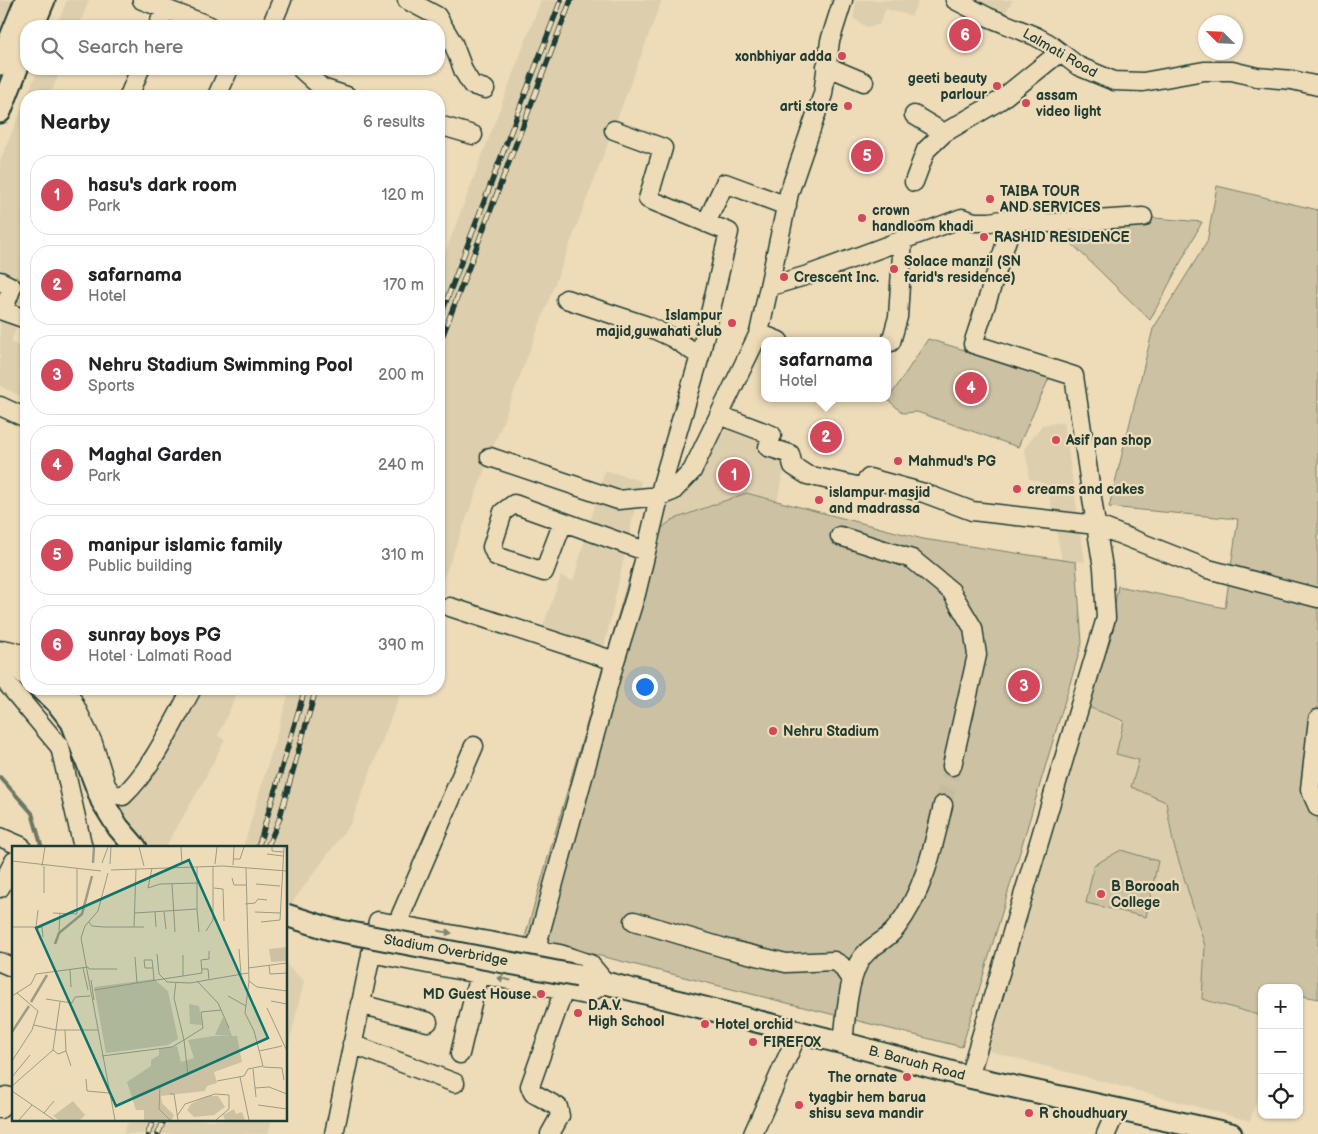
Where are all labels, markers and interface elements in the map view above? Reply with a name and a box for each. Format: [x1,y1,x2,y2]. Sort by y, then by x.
north arrow [1198,15,1243,60]
pin: 6 [949,16,981,54]
search box [20,20,445,75]
street label: Lalmati Road [1020,25,1100,81]
icon: search [38,34,66,62]
text: Search here [78,36,183,59]
place label: xonbhiyar adda [735,48,832,65]
marker: xonbhiyar adda [836,50,848,62]
place label: geeti beauty parlour [908,70,988,103]
marker: geeti beauty parlour [991,80,1003,92]
place label: assam video light [1035,87,1102,120]
marker: assam video light [1020,97,1032,109]
place label: arti store [780,98,838,115]
marker: arti store [842,100,854,112]
text: Nearby [40,110,110,135]
text: 6 results [363,113,425,132]
pin: 5 [851,137,883,175]
text: hasu's dark room [88,174,237,197]
place label: TAIBA TOUR AND SERVICES [999,183,1101,216]
text: 1 [54,186,60,205]
text: 120 m [381,186,424,205]
marker: TAIBA TOUR AND SERVICES [984,193,996,205]
text: Park [88,197,120,216]
place label: crown handloom khadi [872,202,974,235]
marker: crown handloom khadi [856,212,868,224]
place label: RASHID RESIDENCE [994,229,1130,246]
marker: RASHID RESIDENCE [978,231,990,243]
place label: Solace manzil (SN farid's residence) [904,253,1021,286]
marker: Solace manzil (SN farid's residence) [888,263,900,275]
text: safarnama [88,264,182,287]
place label: Crescent Inc. [794,269,879,286]
marker: Crescent Inc. [778,271,790,283]
text: 2 [52,276,62,295]
text: 170 m [383,276,424,295]
text: Hotel [88,287,126,306]
place label: Islampur majid,guwahati club [596,307,722,340]
marker: Islampur majid,guwahati club [726,317,738,329]
popup [761,337,891,402]
text: safarnama [779,349,873,372]
text: Nehru Stadium Swimming Pool [88,354,353,377]
text: 3 [52,366,62,385]
text: 200 m [378,366,424,385]
pin: 4 [955,369,987,407]
text: Hotel [779,372,817,391]
text: Sports [88,377,135,396]
pin: 2 [810,418,842,456]
place label: Asif pan shop [1065,432,1152,449]
marker: Asif pan shop [1050,434,1062,446]
text: Maghal Garden [88,444,222,467]
place label: Mahmud's PG [908,453,996,470]
marker: Mahmud's PG [892,455,904,467]
text: 4 [52,456,62,475]
text: 240 m [378,456,424,475]
pin: 1 [718,456,750,494]
text: Park [88,467,120,486]
place label: creams and cakes [1027,481,1144,498]
marker: creams and cakes [1011,483,1023,495]
place label: islampur masjid and madrassa [829,484,930,517]
marker: islampur masjid and madrassa [813,494,825,506]
text: manipur islamic family [88,534,283,557]
text: 5 [52,546,62,565]
text: 310 m [381,546,424,565]
text: Public building [88,557,192,576]
text: sunray boys PG [88,624,221,647]
text: 6 [52,636,62,655]
text: 390 m [378,636,424,655]
text: Hotel · Lalmati Road [88,647,232,666]
pin: 3 [1008,667,1040,705]
your location [632,674,658,700]
place label: Nehru Stadium [783,723,879,740]
marker: Nehru Stadium [767,725,779,737]
inset map [12,846,288,1122]
place label: B Borooah College [1111,878,1179,911]
marker: B Borooah College [1095,888,1107,900]
one-way arrow [438,929,454,937]
street label: Stadium Overbridge [382,931,510,969]
one-way arrow [496,974,512,982]
map controls [1258,984,1303,1119]
button: + [1258,984,1303,1029]
place label: MD Guest House [423,986,531,1003]
marker: MD Guest House [535,988,547,1000]
place label: D.A.V. High School [588,997,664,1030]
marker: D.A.V. High School [572,1007,584,1019]
place label: Hotel orchid [715,1016,793,1033]
marker: Hotel orchid [699,1018,711,1030]
button: − [1258,1029,1303,1074]
place label: FIREFOX [763,1034,822,1051]
marker: FIREFOX [747,1036,759,1048]
street label: B. Baruah Road [867,1042,967,1084]
place label: The ornate [828,1069,897,1086]
marker: The ornate [901,1071,913,1083]
button: locate [1258,1074,1303,1119]
place label: tyagbir hem barua shisu seva mandir [808,1089,926,1122]
marker: tyagbir hem barua shisu seva mandir [793,1099,805,1111]
place label: R choudhuary [1039,1105,1128,1122]
marker: R choudhuary [1023,1107,1035,1119]

